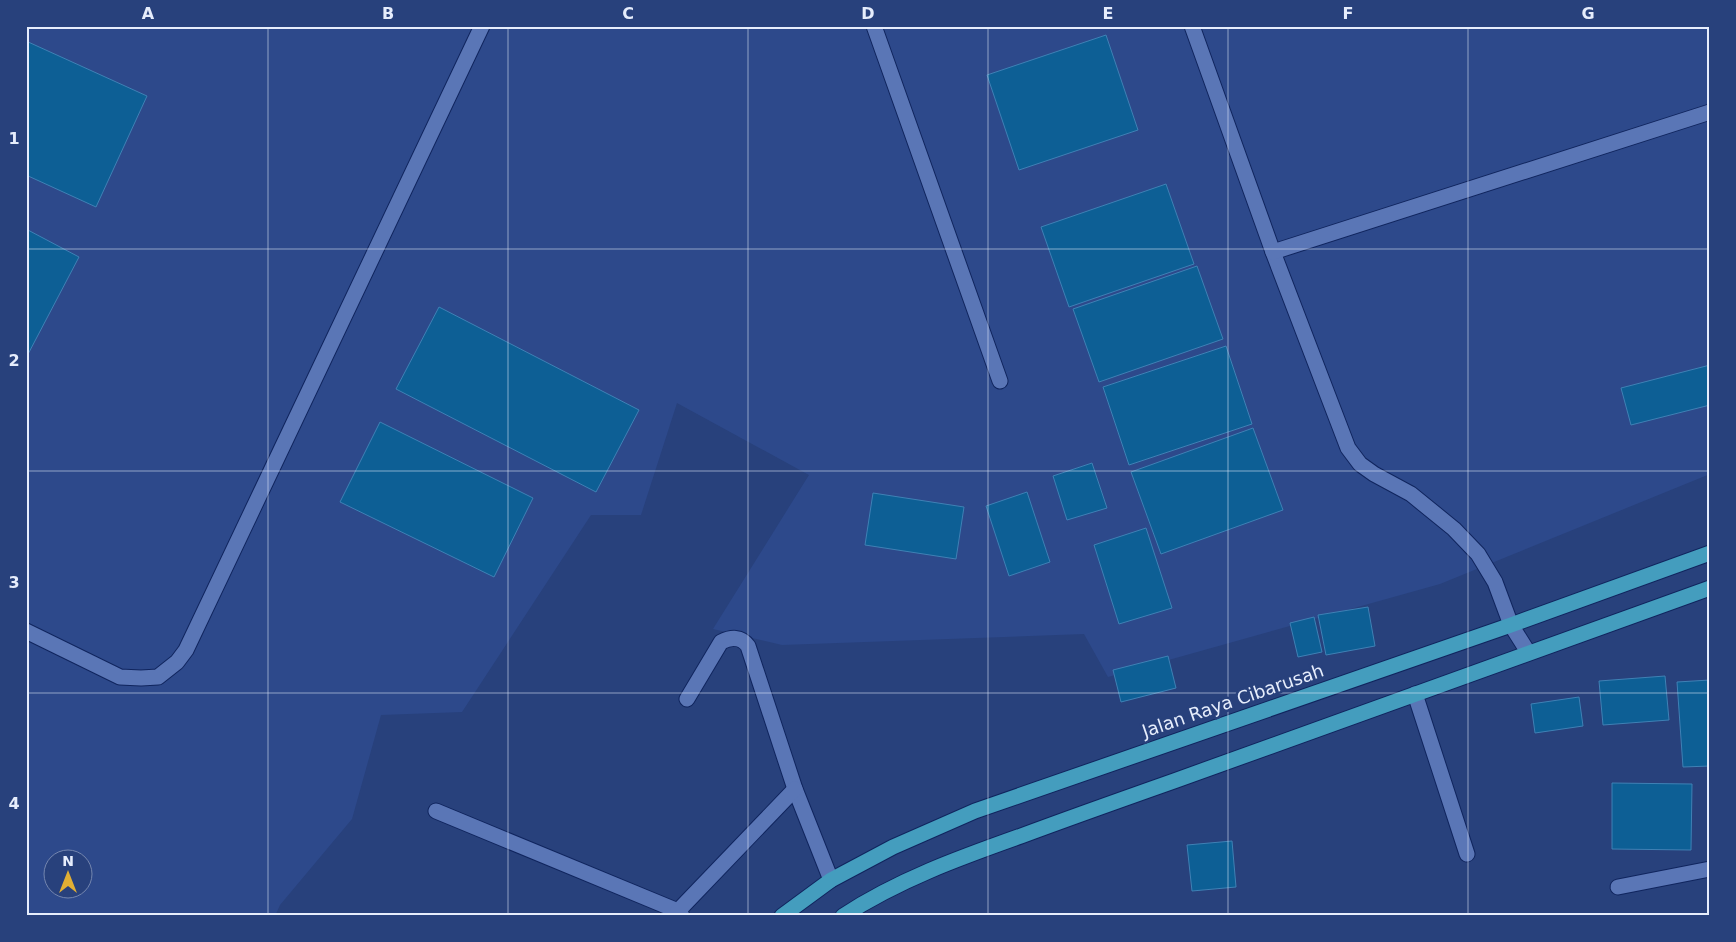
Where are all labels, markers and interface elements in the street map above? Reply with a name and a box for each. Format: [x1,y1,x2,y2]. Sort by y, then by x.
text: A [142,4,155,23]
text: B [382,4,394,23]
text: C [622,4,634,23]
text: D [861,4,875,23]
text: E [1103,4,1113,23]
text: F [1343,4,1353,23]
text: G [1581,4,1595,23]
text: 1 [8,129,20,148]
text: 2 [8,351,20,370]
text: 3 [8,573,20,592]
street label: Jalan Raya Cibarusah [1138,660,1326,742]
text: 4 [8,794,20,813]
north arrow [42,850,92,900]
text: N [62,853,74,869]

